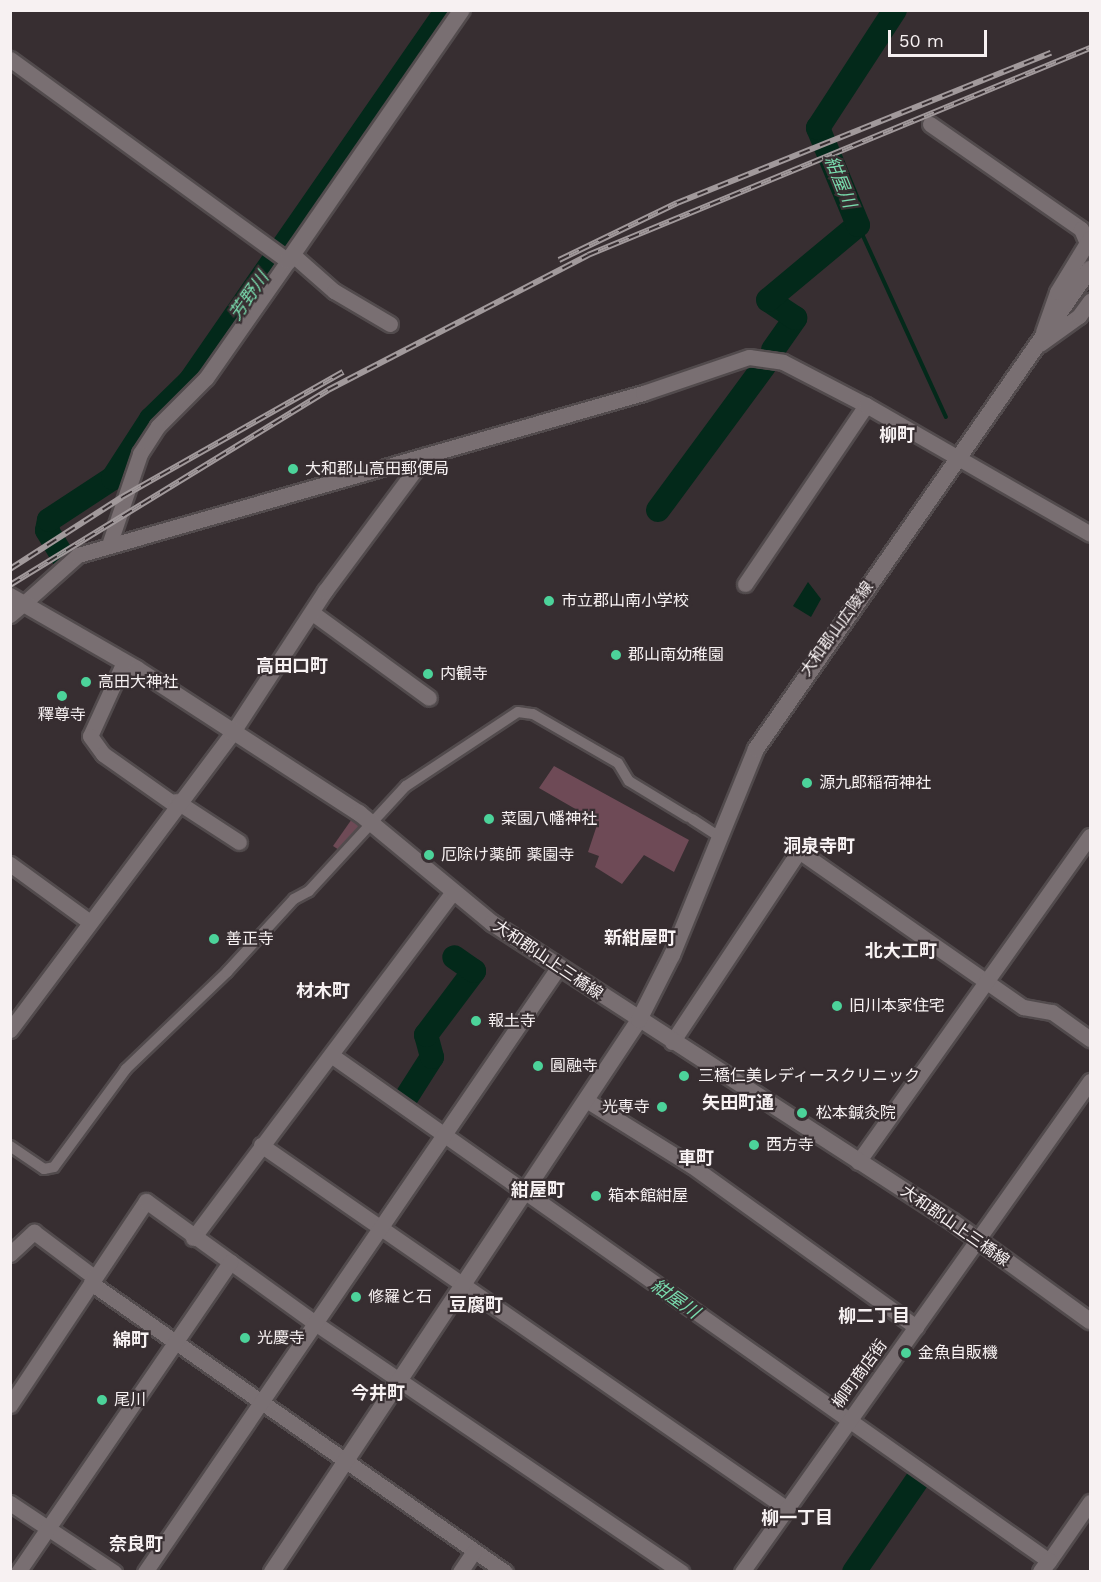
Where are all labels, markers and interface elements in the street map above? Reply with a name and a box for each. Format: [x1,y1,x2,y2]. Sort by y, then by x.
scale bar [891,18,990,56]
text: 50 m [899,30,944,51]
water label: 紺屋川 [820,153,860,211]
water label: 芳野川 [225,268,273,324]
district label: 柳町 [879,424,915,446]
place label: 大和郡山高田郵便局 [305,459,449,479]
marker: 大和郡山高田郵便局 [286,462,300,476]
street label: 大和郡山広陵線 [796,578,878,680]
place label: 市立郡山南小学校 [561,591,689,611]
marker: 市立郡山南小学校 [542,594,556,608]
place label: 郡山南幼稚園 [628,645,724,665]
marker: 郡山南幼稚園 [609,648,623,662]
district label: 高田口町 [256,655,328,677]
place label: 内観寺 [440,664,488,684]
marker: 内観寺 [421,667,435,681]
place label: 高田大神社 [98,672,178,692]
marker: 高田大神社 [79,675,93,689]
marker: 釋尊寺 [55,689,69,703]
place label: 釋尊寺 [38,705,86,725]
place label: 源九郎稲荷神社 [819,773,931,793]
marker: 源九郎稲荷神社 [800,776,814,790]
place label: 菜園八幡神社 [501,809,597,829]
marker: 菜園八幡神社 [482,812,496,826]
district label: 洞泉寺町 [783,835,855,857]
place label: 厄除け薬師 薬園寺 [441,845,574,865]
marker: 厄除け薬師 薬園寺 [422,848,436,862]
street label: 大和郡山上三橋線 [490,916,606,1004]
district label: 新紺屋町 [604,927,676,949]
place label: 善正寺 [226,929,274,949]
marker: 善正寺 [207,932,221,946]
district label: 北大工町 [865,940,937,962]
district label: 材木町 [296,980,350,1002]
place label: 旧川本家住宅 [849,996,945,1016]
marker: 旧川本家住宅 [830,999,844,1013]
place label: 報土寺 [488,1011,536,1031]
marker: 報土寺 [469,1014,483,1028]
place label: 圓融寺 [550,1056,598,1076]
marker: 圓融寺 [531,1059,545,1073]
place label: 三橋仁美レディースクリニック [698,1066,922,1086]
marker: 三橋仁美レディースクリニック [675,1067,693,1085]
district label: 矢田町通 [702,1092,774,1114]
place label: 光専寺 [602,1097,650,1117]
marker: 光専寺 [655,1100,669,1114]
place label: 松本鍼灸院 [816,1103,896,1123]
marker: 松本鍼灸院 [793,1104,811,1122]
place label: 西方寺 [766,1135,814,1155]
marker: 西方寺 [747,1138,761,1152]
district label: 車町 [678,1147,714,1169]
district label: 紺屋町 [511,1179,565,1201]
street label: 大和郡山上三橋線 [897,1181,1013,1271]
place label: 箱本館紺屋 [608,1186,688,1206]
marker: 箱本館紺屋 [589,1189,603,1203]
water label: 紺屋川 [647,1275,703,1323]
place label: 修羅と石 [368,1287,432,1307]
marker: 修羅と石 [349,1290,363,1304]
district label: 豆腐町 [449,1294,503,1316]
district label: 柳二丁目 [838,1305,910,1327]
place label: 光慶寺 [257,1328,305,1348]
district label: 綿町 [113,1329,149,1351]
marker: 光慶寺 [238,1331,252,1345]
street label: 柳町商店街 [829,1336,891,1412]
place label: 金魚自販機 [918,1343,998,1363]
marker: 金魚自販機 [899,1346,913,1360]
district label: 今井町 [351,1382,405,1404]
place label: 尾川 [114,1390,146,1410]
marker: 尾川 [95,1393,109,1407]
district label: 柳一丁目 [761,1507,833,1529]
district label: 奈良町 [109,1533,163,1555]

